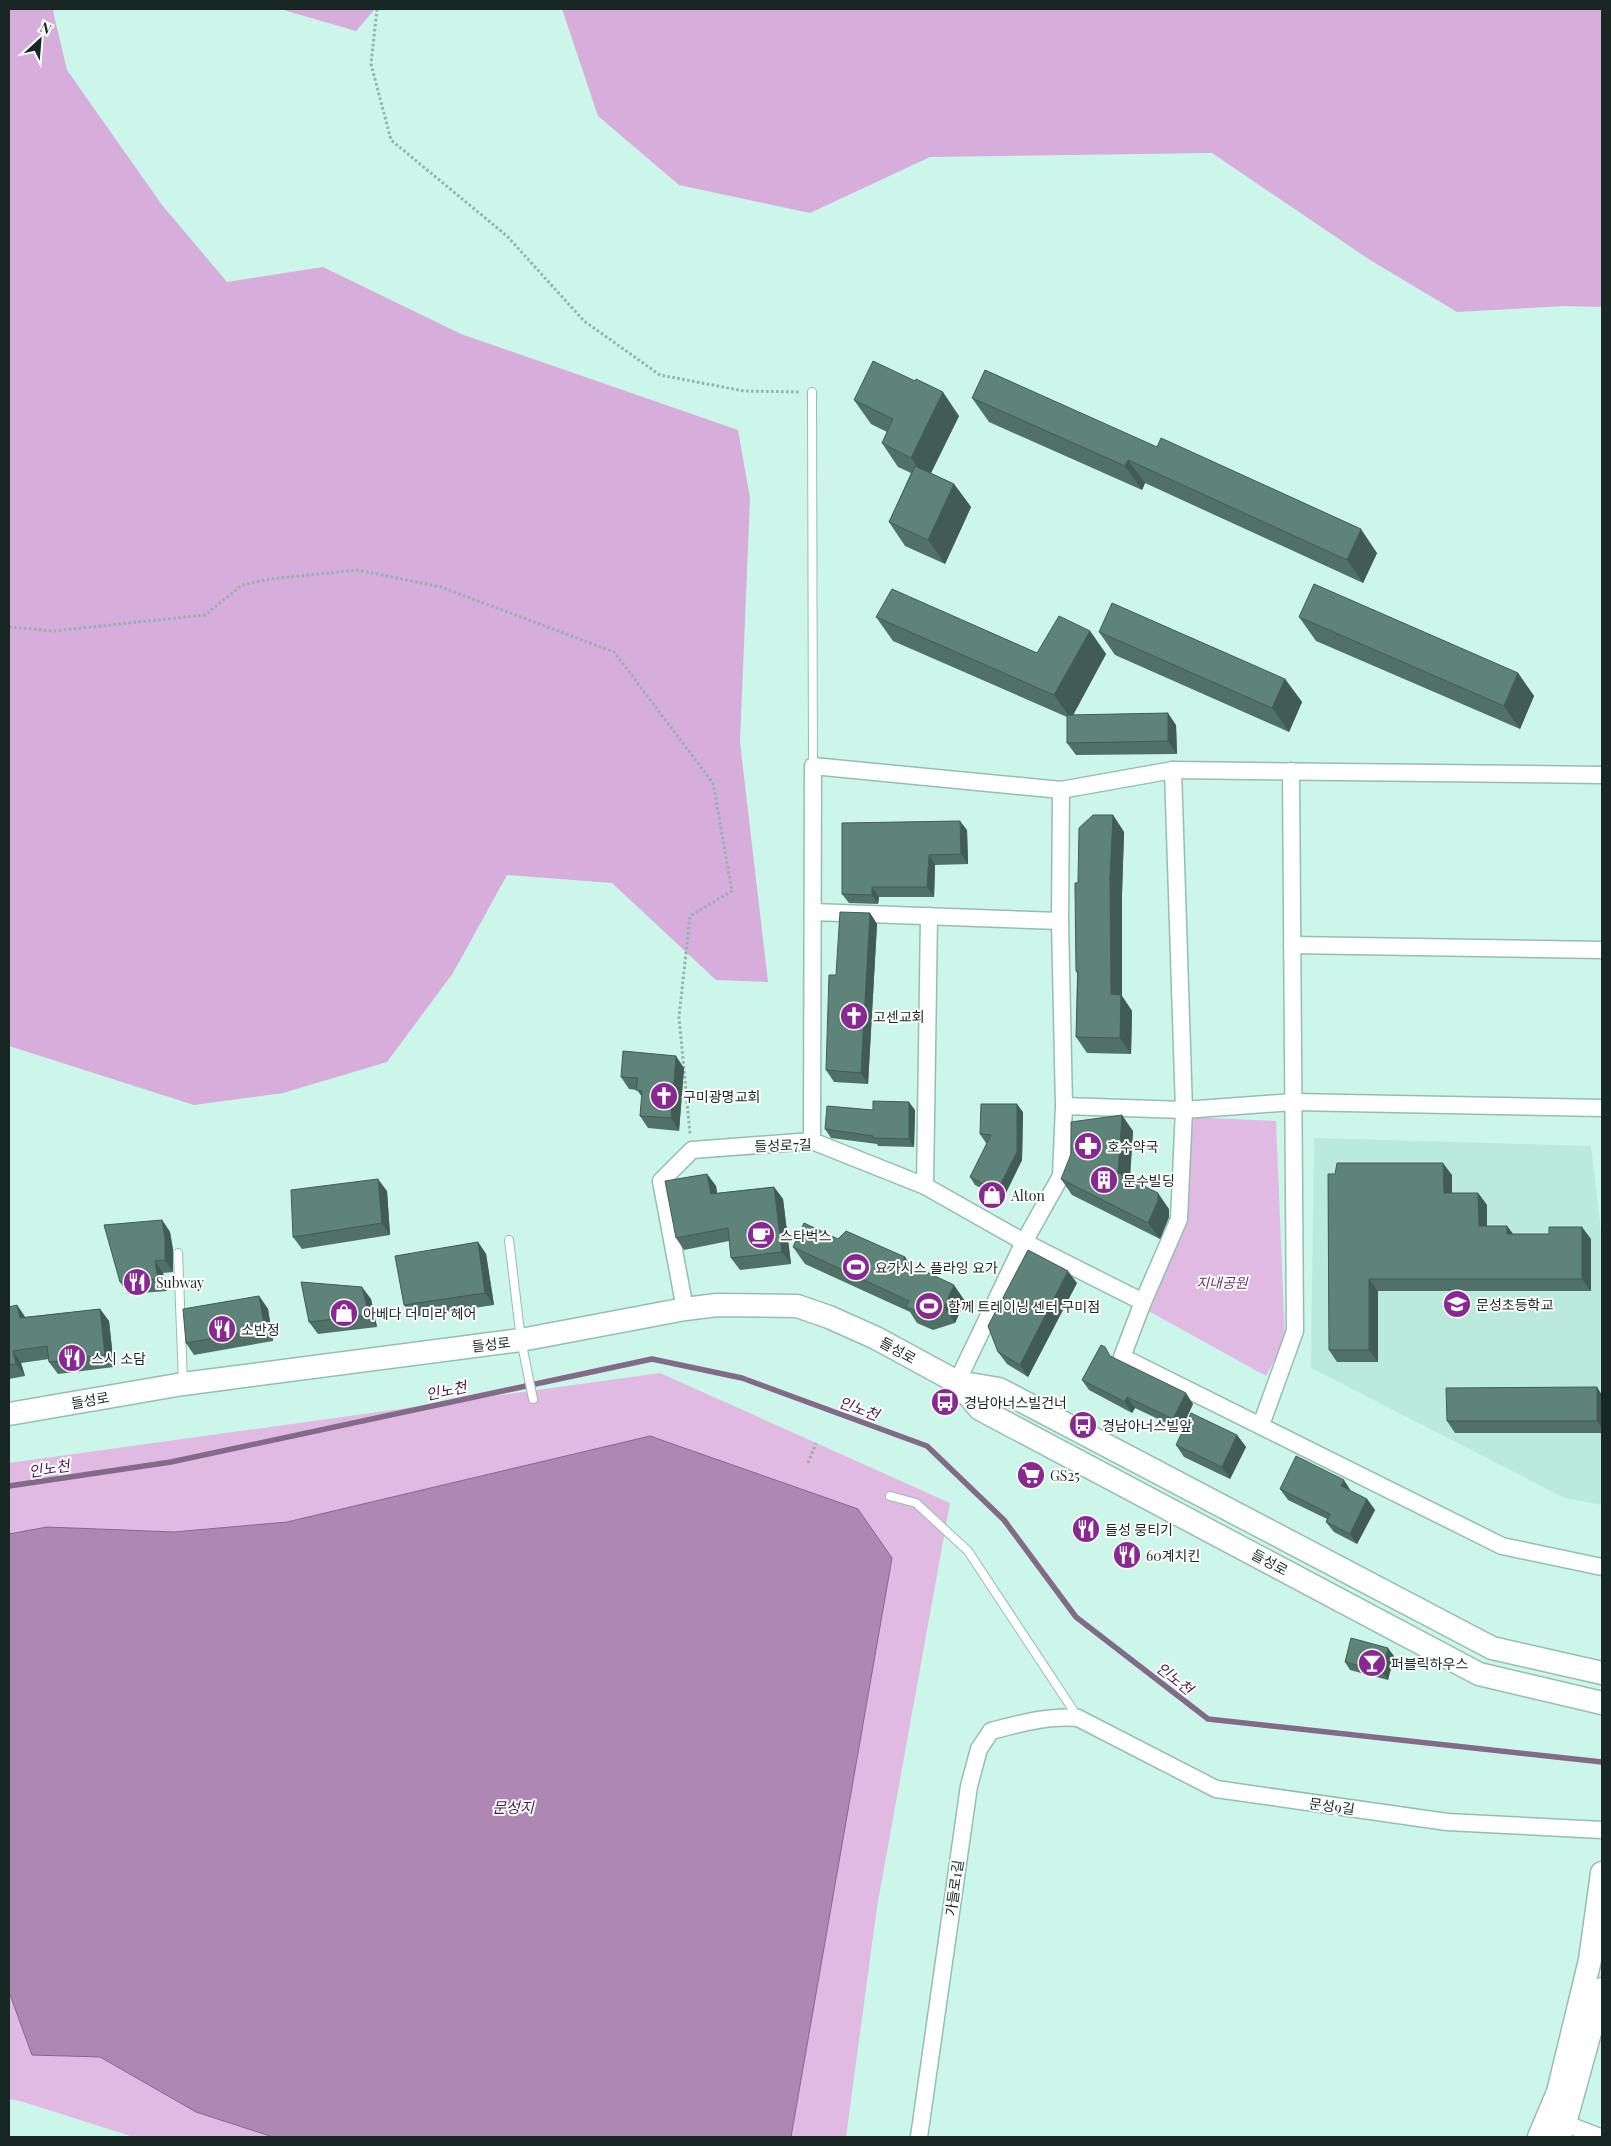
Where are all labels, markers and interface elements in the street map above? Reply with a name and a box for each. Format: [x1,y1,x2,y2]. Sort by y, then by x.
north arrow [15,15,65,65]
text: N [37,17,55,39]
church icon: 고센교회 [839,1001,869,1031]
place label: 고센교회 [873,1007,925,1026]
church icon: 구미광명교회 [649,1081,679,1111]
place label: 구미광명교회 [683,1087,760,1106]
pharmacy icon: 호수약국 [1073,1131,1103,1161]
street label: 들성로7길 [754,1135,812,1155]
place label: 호수약국 [1107,1137,1159,1156]
building icon: 문수빌딩 [1089,1165,1119,1195]
place label: 문수빌딩 [1123,1171,1175,1190]
shop icon: Alton [977,1180,1007,1210]
place label: Alton [1010,1186,1045,1205]
cafe icon: 스타벅스 [746,1220,776,1250]
place label: 스타벅스 [780,1226,832,1245]
sports icon: 요가시스 플라잉 요가 [841,1252,871,1282]
place label: 요가시스 플라잉 요가 [875,1258,998,1277]
restaurant icon: Subway [122,1267,152,1297]
place label: Subway [156,1273,204,1292]
park label: 지내공원 [1196,1273,1249,1292]
school or university icon: 문성초등학교 [1442,1289,1472,1319]
sports icon: 함께 트레이닝 센터 구미점 [914,1291,944,1321]
place label: 문성초등학교 [1476,1295,1553,1314]
place label: 함께 트레이닝 센터 구미점 [948,1297,1100,1316]
shop icon: 아베다 더 미라 헤어 [329,1298,359,1328]
place label: 아베다 더 미라 헤어 [363,1304,477,1323]
restaurant icon: 소반정 [207,1314,237,1344]
place label: 소반정 [241,1320,280,1339]
street label: 들성로 [471,1332,511,1356]
street label: 들성로 [876,1332,920,1368]
restaurant icon: 스시 소담 [57,1343,87,1373]
place label: 스시 소담 [91,1349,146,1368]
water label: 인노천 [424,1375,470,1404]
street label: 들성로 [69,1387,111,1413]
bus stop icon: 경남아너스빌건너 [930,1387,960,1417]
water label: 인노천 [836,1392,884,1425]
place label: 경남아너스빌건너 [964,1393,1067,1412]
bus stop icon: 경남아너스빌앞 [1068,1410,1098,1440]
place label: 경남아너스빌앞 [1102,1416,1192,1435]
water label: 인노천 [27,1455,73,1481]
supermarket icon: GS25 [1016,1460,1046,1490]
place label: GS25 [1050,1466,1080,1485]
restaurant icon: 들성 뭉티기 [1071,1514,1101,1544]
place label: 들성 뭉티기 [1105,1520,1173,1539]
restaurant icon: 60계치킨 [1112,1540,1142,1570]
street label: 들성로 [1248,1545,1292,1580]
place label: 60계치킨 [1146,1546,1200,1565]
bar icon: 퍼블릭하우스 [1357,1648,1387,1678]
place label: 퍼블릭하우스 [1391,1654,1468,1673]
water label: 인노천 [1153,1657,1199,1700]
street label: 문성9길 [1308,1793,1356,1819]
water label: 문성지 [492,1797,535,1817]
street label: 가들로1길 [941,1859,967,1917]

